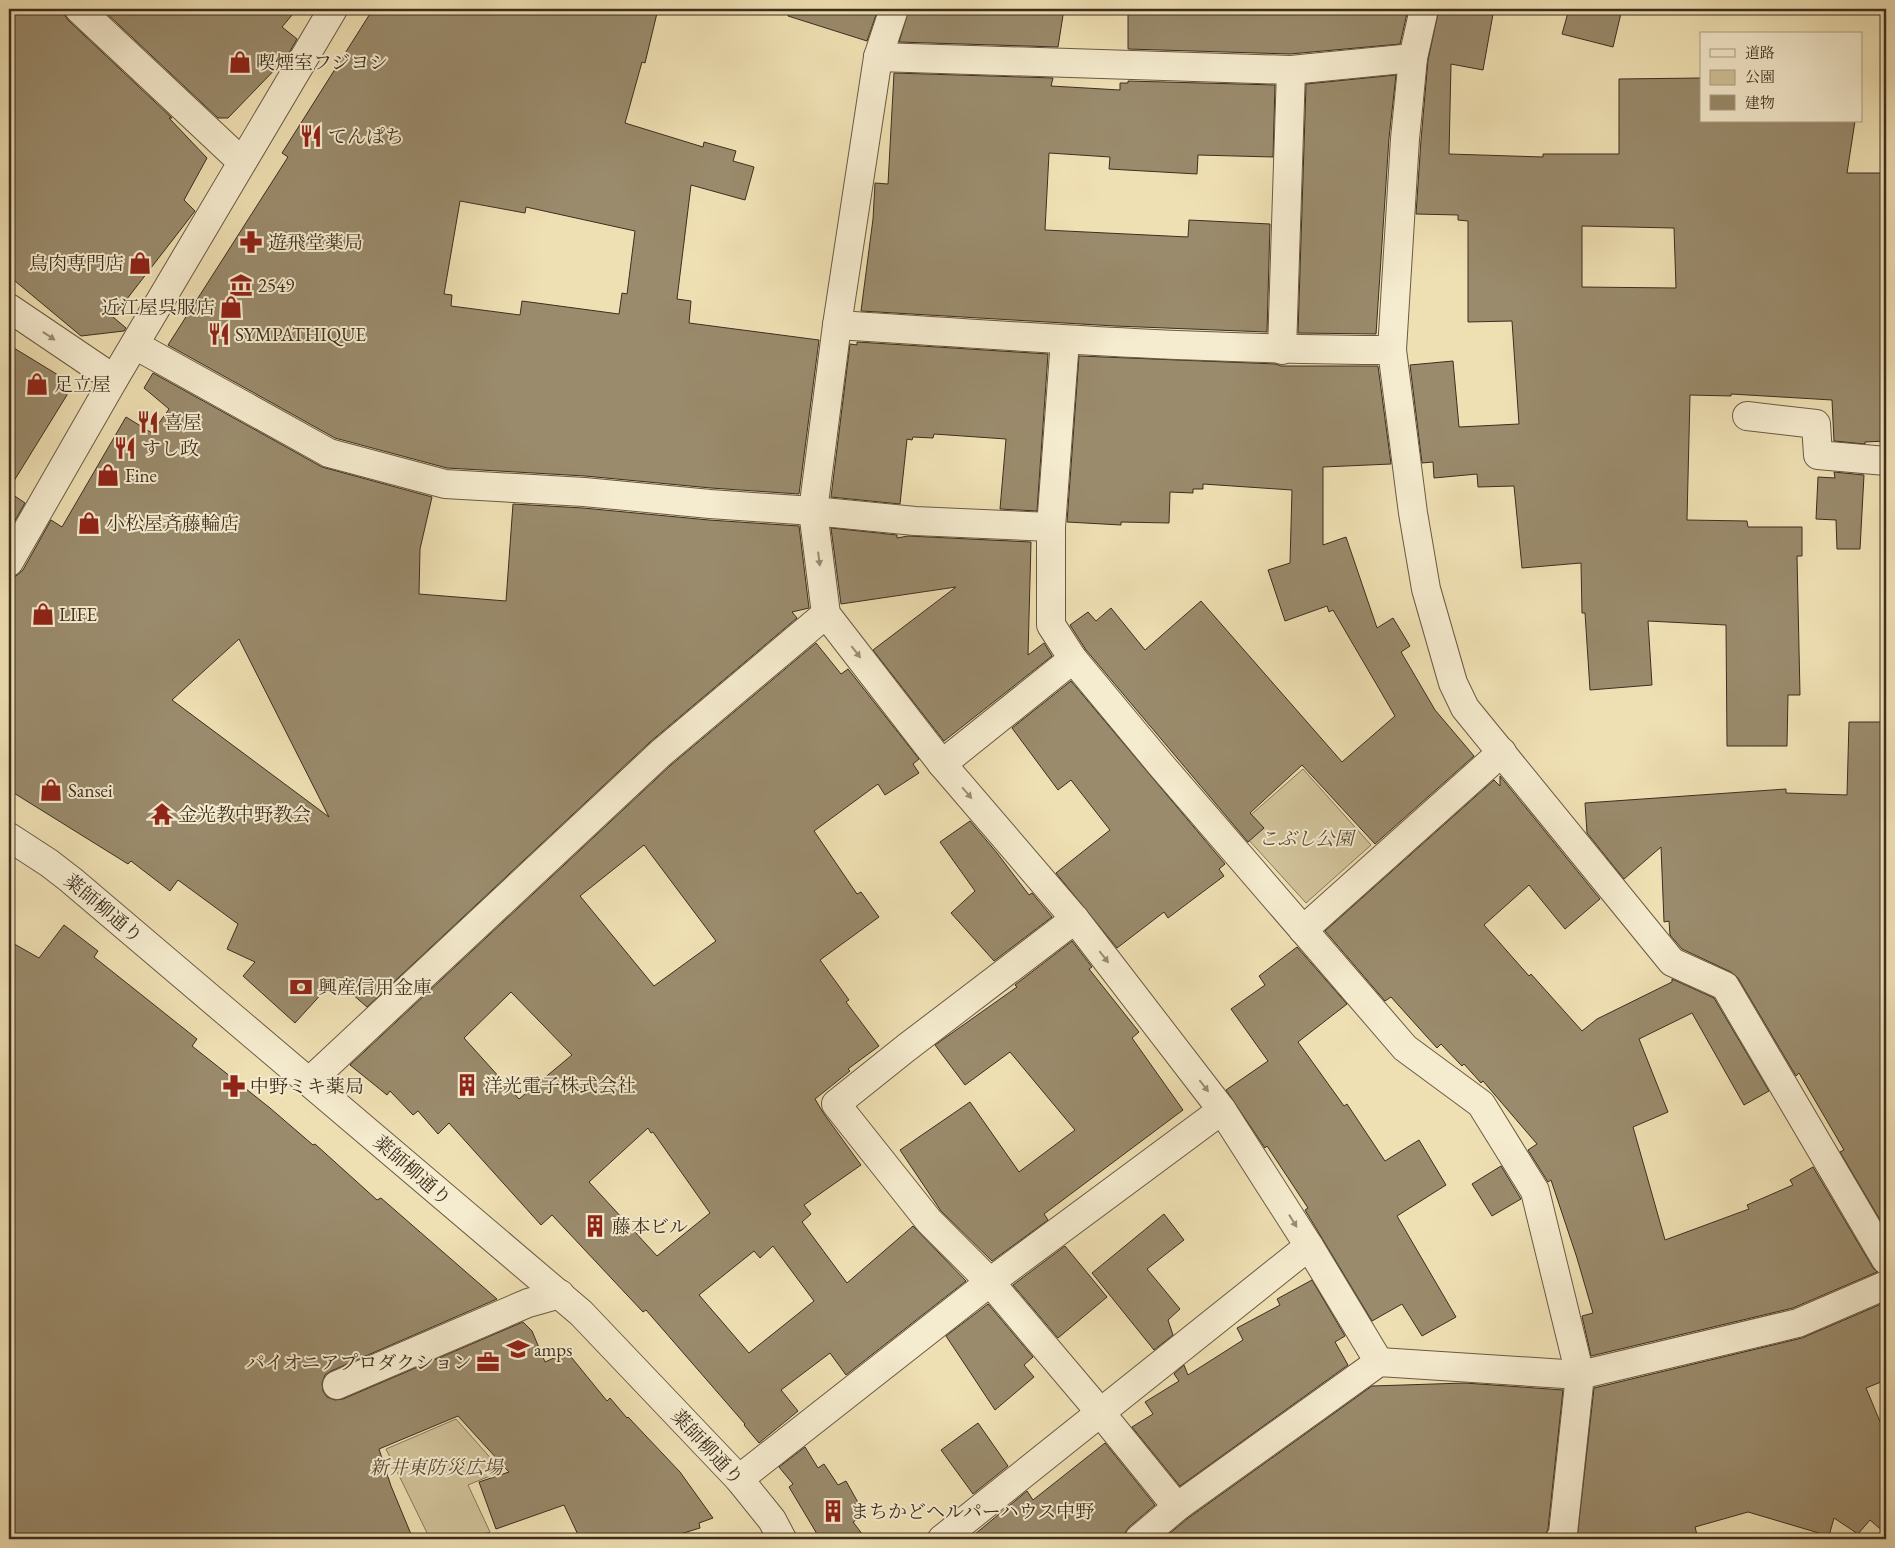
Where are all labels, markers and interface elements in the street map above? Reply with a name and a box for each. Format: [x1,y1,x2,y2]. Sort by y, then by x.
legend [1700,32,1862,122]
text: 道路 [1745,43,1775,62]
shop icon: 喫煙室フジヨシ [227,49,253,75]
place label: 喫煙室フジヨシ [256,50,388,75]
text: 公園 [1745,67,1775,86]
text: 建物 [1745,93,1775,112]
restaurant icon: てんぱち [298,123,324,149]
place label: てんぱち [328,124,404,149]
pharmacy icon: 遊飛堂薬局 [238,229,264,255]
place label: 遊飛堂薬局 [268,230,363,255]
shop icon: 鳥肉専門店 [127,250,153,276]
place label: 鳥肉専門店 [29,251,124,276]
museum icon: 2549 [228,272,254,298]
place label: 2549 [258,273,294,298]
shop icon: 近江屋呉服店 [218,294,244,320]
place label: 近江屋呉服店 [101,295,215,320]
restaurant icon: SYMPATHIQUE [206,321,232,347]
place label: SYMPATHIQUE [235,322,366,347]
one-way arrow [42,331,56,340]
shop icon: 足立屋 [24,371,50,397]
place label: 足立屋 [54,372,111,397]
restaurant icon: 喜屋 [135,409,161,435]
place label: 喜屋 [164,410,202,435]
restaurant icon: すし政 [112,435,138,461]
place label: すし政 [142,436,199,461]
shop icon: Fine [95,462,121,488]
place label: Fine [125,463,157,488]
shop icon: 小松屋斉藤輪店 [76,510,102,536]
place label: 小松屋斉藤輪店 [106,511,239,536]
one-way arrow [815,551,823,567]
shop icon: LIFE [30,601,56,627]
place label: LIFE [59,602,97,627]
one-way arrow [850,645,861,658]
shop icon: Sansei [38,777,64,803]
place label: Sansei [68,778,113,803]
one-way arrow [962,787,973,800]
temple icon: 金光教中野教会 [149,801,175,827]
place label: 金光教中野教会 [178,802,311,827]
park label: こぶし公園 [1258,826,1356,851]
street label: 薬師柳通り [59,868,148,948]
one-way arrow [1099,950,1110,963]
bank icon: 興産信用金庫 [288,974,314,1000]
place label: 興産信用金庫 [318,975,432,1000]
building icon: 洋光電子株式会社 [454,1072,480,1098]
pharmacy icon: 中野ミキ薬局 [221,1073,247,1099]
place label: 洋光電子株式会社 [484,1073,636,1098]
place label: 中野ミキ薬局 [250,1074,364,1099]
one-way arrow [1199,1079,1209,1093]
street label: 薬師柳通り [369,1130,457,1211]
building icon: 藤本ビル [582,1213,608,1239]
place label: 藤本ビル [612,1214,688,1239]
one-way arrow [1288,1215,1298,1228]
school or university icon: amps [505,1336,531,1362]
place label: amps [534,1337,572,1362]
office icon: パイオニアプロダクション [475,1349,501,1375]
place label: パイオニアプロダクション [246,1350,472,1375]
street label: 薬師柳通り [666,1404,749,1491]
park label: 新井東防災広場 [369,1455,504,1480]
building icon: まちかどヘルパーハウス中野 [820,1498,846,1524]
place label: まちかどヘルパーハウス中野 [850,1499,1094,1524]

